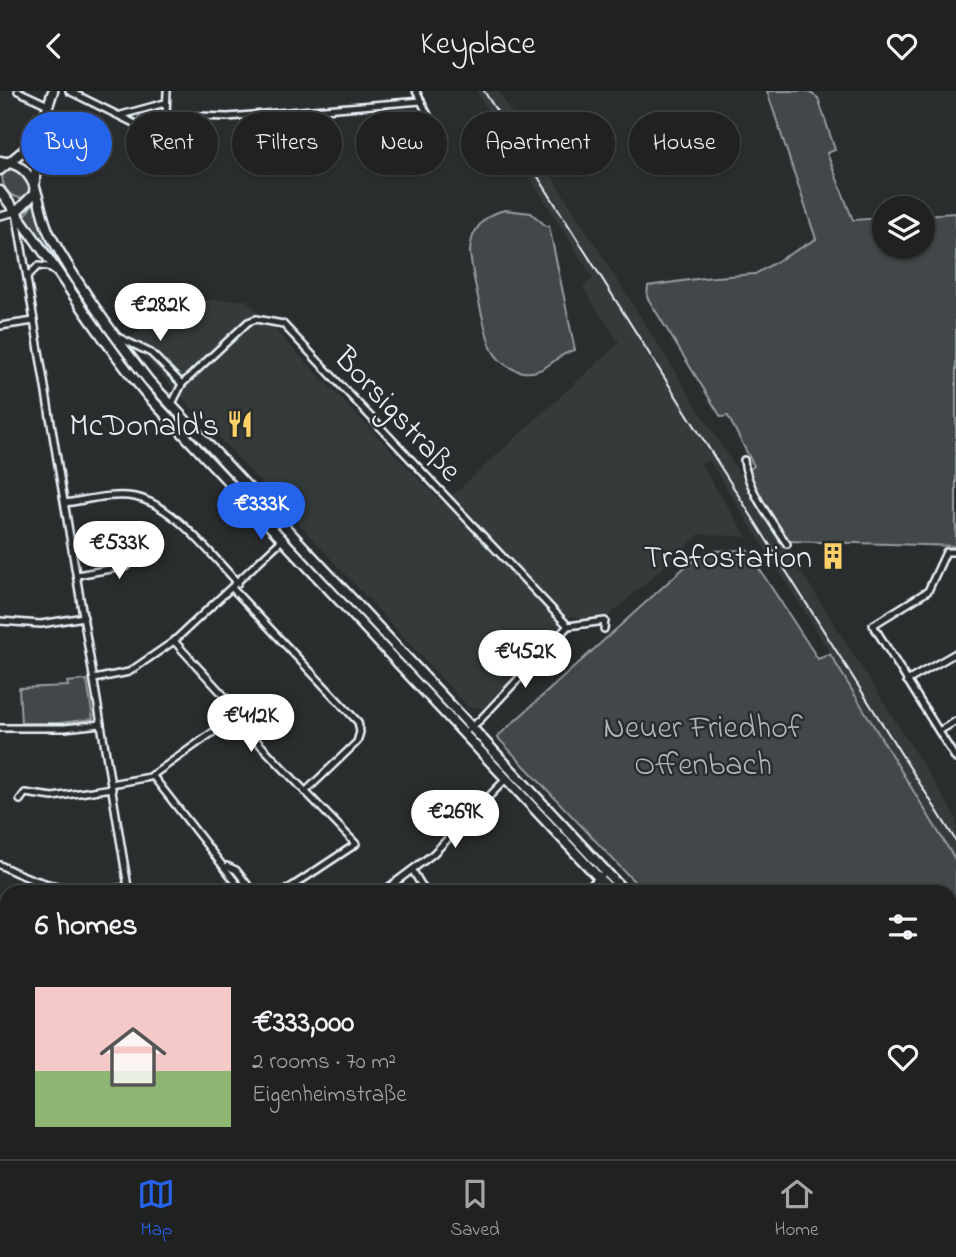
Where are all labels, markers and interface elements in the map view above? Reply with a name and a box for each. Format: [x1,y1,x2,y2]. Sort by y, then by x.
text: Keyplace [420,22,536,69]
icon: back [35,27,73,65]
icon: heart [883,27,921,65]
chip: Buy [21,112,112,175]
chip: Rent [126,112,218,175]
chip: Filters [232,112,342,175]
chip: New [356,112,447,175]
chip: Apartment [461,112,615,175]
chip: House [629,112,740,175]
map controls [872,196,935,259]
button: layers [872,196,935,259]
pin: €282K [111,283,209,343]
text: €282K [131,289,189,322]
street label: Borsigstraße [321,337,472,494]
place label: McDonald's [69,404,219,451]
restaurant icon: McDonald's [225,409,255,439]
pin: €333K [212,483,310,542]
text: €333K [233,488,289,521]
pin: €533K [70,521,168,581]
text: €533K [89,527,149,560]
place label: Trafostation [644,536,812,583]
building icon: Trafostation [818,541,848,571]
pin: €452K [476,631,574,690]
text: €452K [494,636,556,669]
pin: €412K [202,695,300,754]
text: €412K [223,700,279,733]
park label: Neuer Friedhof Offenbach [603,706,803,790]
pin: €269K [406,791,504,850]
text: €269K [427,796,483,829]
text: 6 homes [35,905,138,949]
icon: filters [884,908,922,946]
text: €333,000 [252,1002,354,1046]
icon: home [91,1015,175,1099]
icon: heart [884,1038,922,1076]
text: 2 rooms · 70 m² [252,1046,396,1079]
text: Eigenheimstraße [252,1079,407,1112]
tab: Map [137,1175,175,1244]
tab: Saved [450,1175,500,1244]
tab: Home [774,1175,819,1244]

